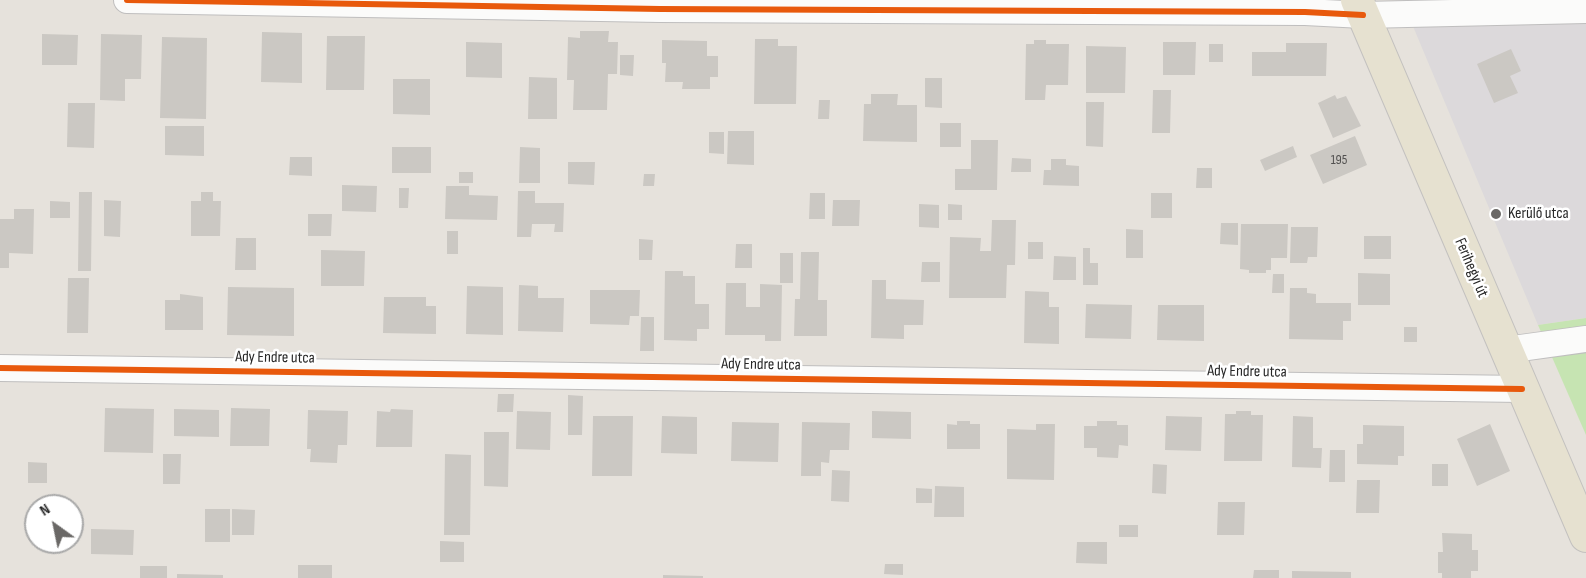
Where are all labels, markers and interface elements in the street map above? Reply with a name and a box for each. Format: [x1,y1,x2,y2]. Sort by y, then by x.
house number: 195 [1331,152,1347,168]
place label: Kerülő utca [1508,204,1569,224]
marker: Kerülő utca [1489,207,1503,221]
street label: Ferihegyi út [1450,235,1492,301]
street label: Ady Endre utca [235,348,315,368]
street label: Ady Endre utca [721,355,801,375]
street label: Ady Endre utca [1207,362,1287,382]
north arrow [24,494,84,554]
text: N [36,500,54,520]

